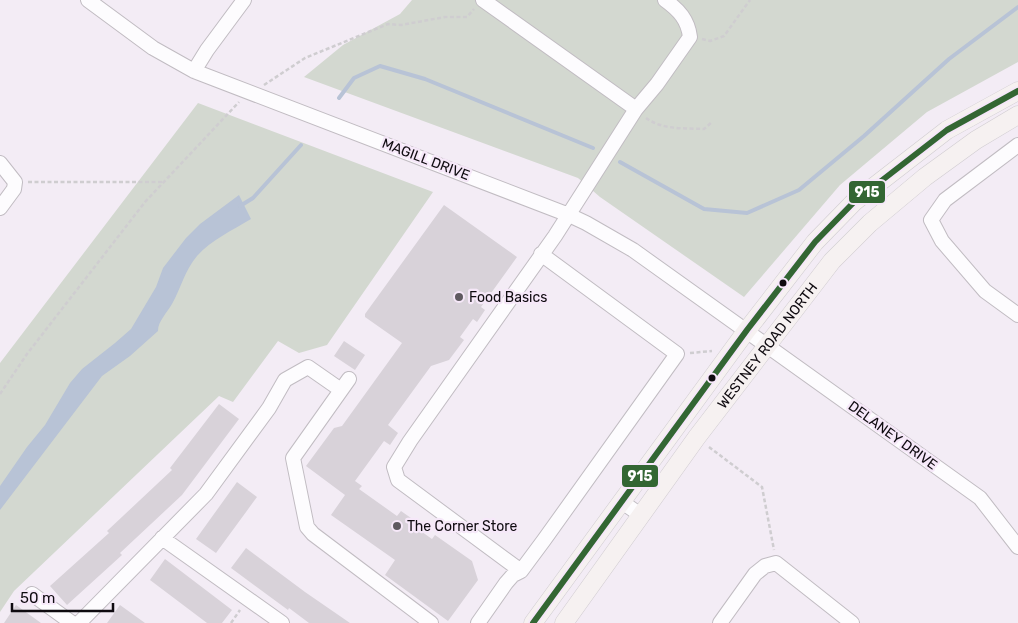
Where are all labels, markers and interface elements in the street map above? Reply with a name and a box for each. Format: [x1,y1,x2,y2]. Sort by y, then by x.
street label: MAGILL DRIVE [379,135,472,184]
line badge: 915 [848,180,886,204]
text: 915 [855,184,879,201]
unlabelled marker [778,278,788,288]
street label: WESTNEY ROAD NORTH [714,279,821,412]
place label: Food Basics [469,289,547,306]
marker: Food Basics [453,291,465,303]
unlabelled marker [707,373,717,383]
street label: DELANEY DRIVE [845,397,941,473]
line badge: 915 [621,464,659,488]
text: 915 [628,468,652,485]
place label: The Corner Store [407,518,517,535]
marker: The Corner Store [391,520,403,532]
scale bar [12,580,114,612]
text: 50 m [20,589,55,607]

